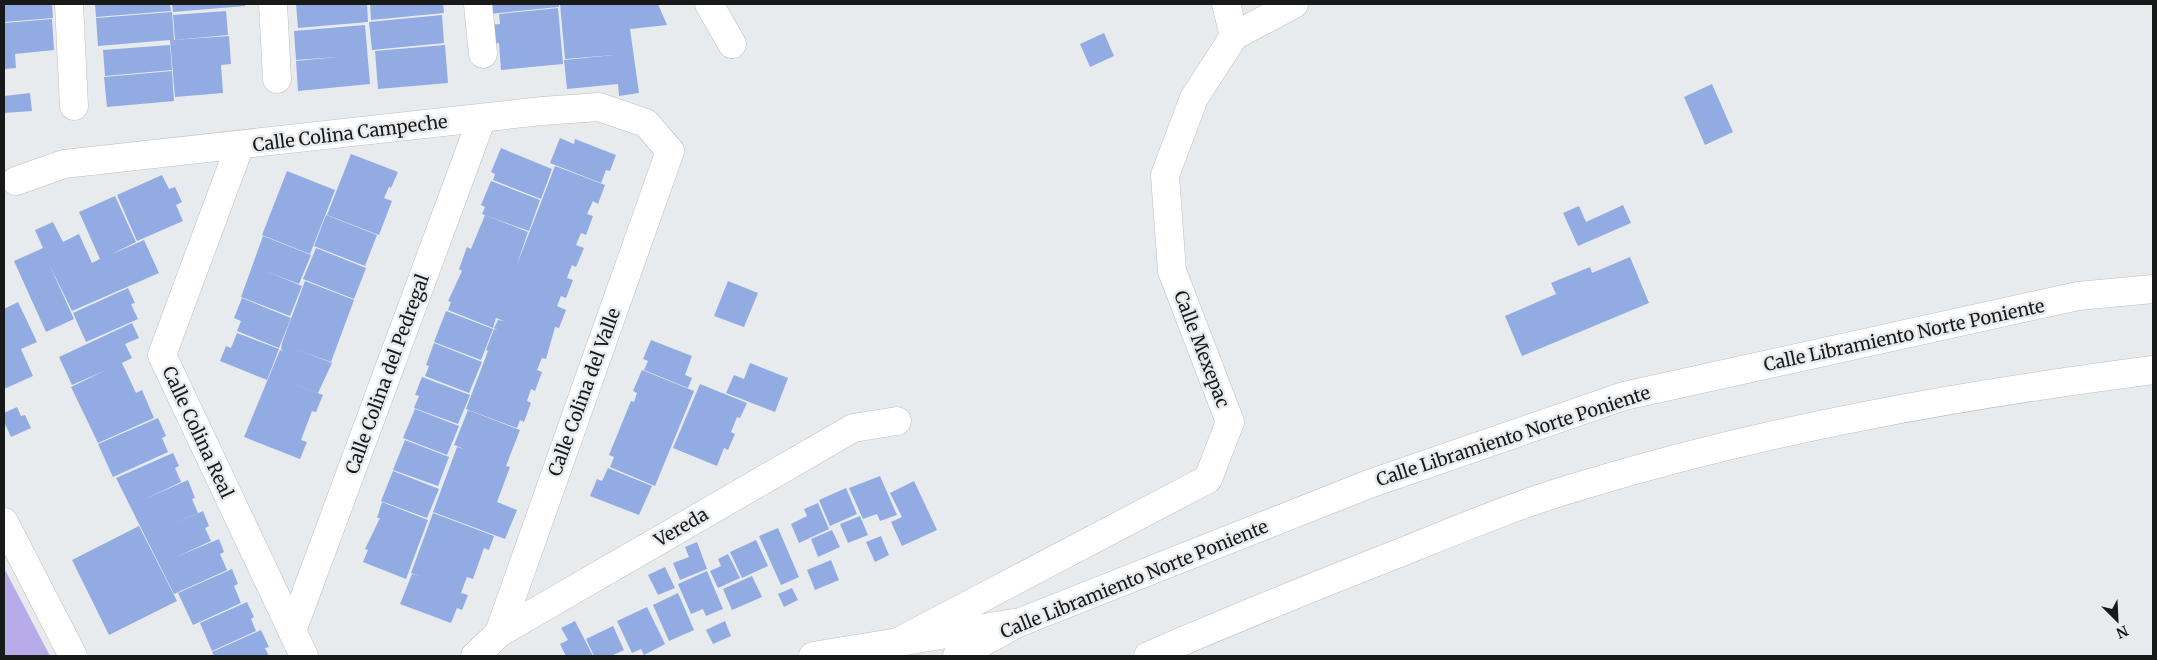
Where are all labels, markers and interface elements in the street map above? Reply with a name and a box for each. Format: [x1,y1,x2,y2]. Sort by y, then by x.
street label: Calle Colina Campeche [251,110,449,156]
street label: Calle Colina del Pedregal [340,271,434,477]
street label: Calle Mexepac [1169,287,1235,411]
street label: Calle Libramiento Norte Poniente [1761,294,2047,376]
street label: Calle Colina del Valle [543,305,625,479]
street label: Calle Colina Real [157,362,239,502]
street label: Calle Libramiento Norte Poniente [1373,381,1653,491]
street label: Vereda [649,502,712,552]
street label: Calle Libramiento Norte Poniente [997,515,1271,643]
north arrow [2092,595,2142,645]
text: N [2114,621,2131,642]

